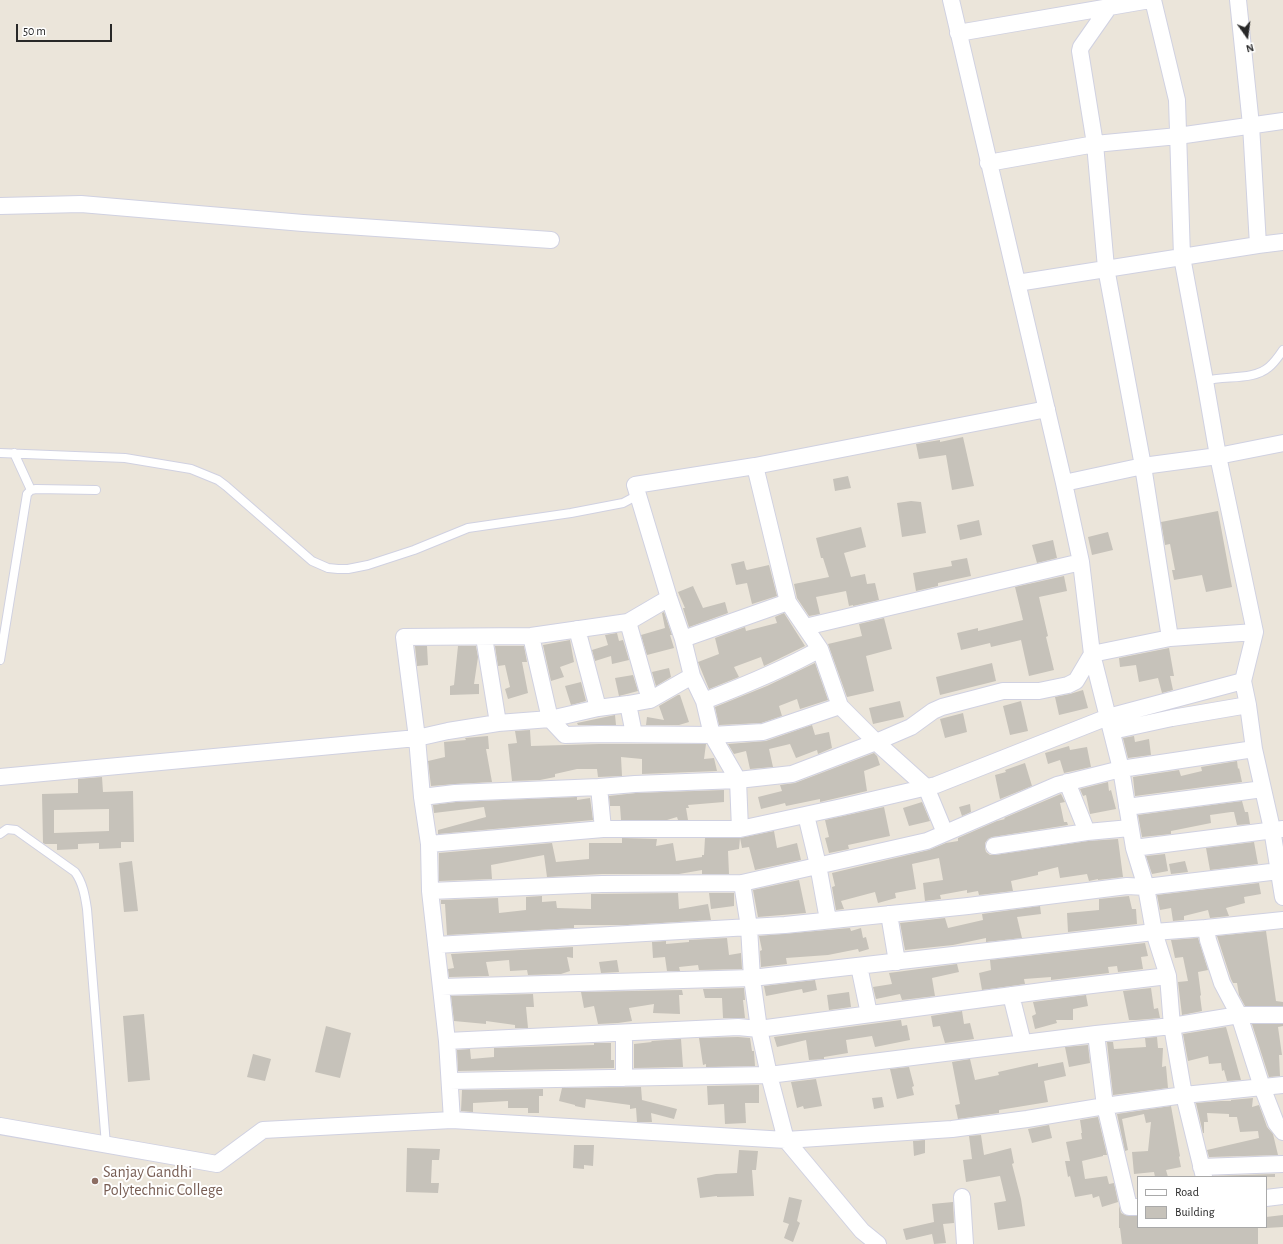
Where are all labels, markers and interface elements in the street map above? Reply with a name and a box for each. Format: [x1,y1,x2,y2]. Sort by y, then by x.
scale bar [18,16,114,42]
north arrow [1227,16,1267,56]
text: 50 m [23,25,46,37]
text: N [1245,42,1255,54]
place label: Sanjay Gandhi Polytechnic College [103,1162,223,1200]
marker: Sanjay Gandhi Polytechnic College [90,1176,100,1186]
legend [1137,1176,1267,1228]
text: Road [1175,1186,1199,1198]
text: Building [1175,1206,1215,1218]

